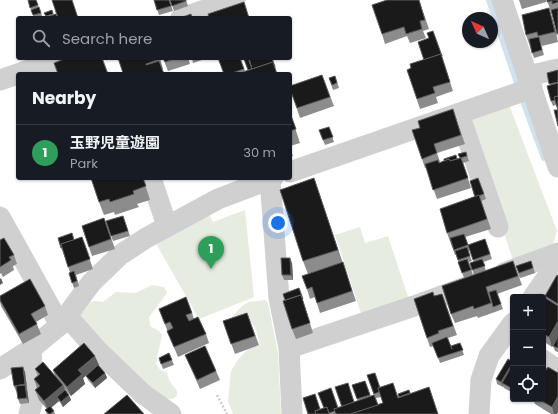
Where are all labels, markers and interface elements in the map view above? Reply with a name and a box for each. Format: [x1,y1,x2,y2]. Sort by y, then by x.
north arrow [462,12,498,48]
search box [16,16,292,60]
icon: search [30,27,52,49]
text: Search here [62,28,152,49]
text: Nearby [32,86,96,110]
text: 玉野児童遊園 [70,132,160,153]
text: 1 [43,143,47,162]
text: 30 m [243,143,276,162]
text: Park [70,154,98,173]
your location [268,213,288,233]
pin: 1 [198,236,224,269]
map controls [510,294,546,402]
button: + [510,294,546,330]
button: − [510,330,546,366]
button: locate [510,366,546,402]

